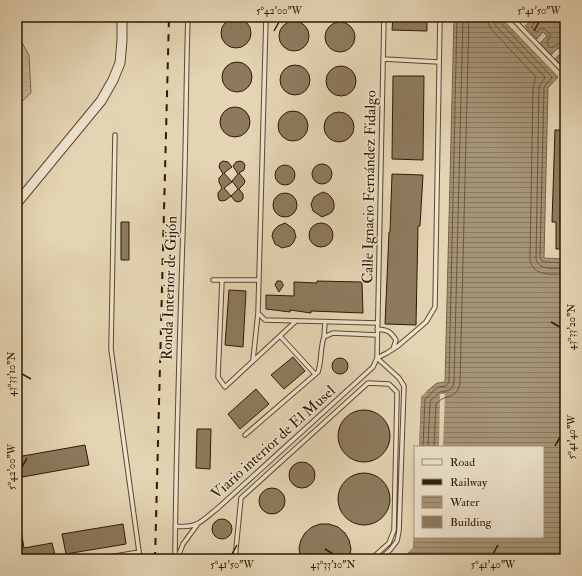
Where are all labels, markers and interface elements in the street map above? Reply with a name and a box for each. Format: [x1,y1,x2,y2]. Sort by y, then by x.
text: 5°42'00"W [256,5,303,17]
text: 5°41'50"W [517,5,562,17]
street label: Calle Ignacio Fernández Fidalgo [358,90,381,284]
street label: Ronda Interior de Gijón [157,215,182,360]
text: 43°33'20"N [566,304,578,350]
text: 43°33'10"N [6,351,18,396]
street label: Viario interior de El Musel [207,381,340,503]
text: 5°41'40"W [566,414,578,459]
text: 5°42'00"W [6,443,18,490]
legend [414,446,544,538]
text: Road [450,455,475,470]
text: Railway [450,475,488,490]
text: Water [449,495,480,510]
text: Building [450,515,493,530]
text: 5°41'50"W [210,559,255,571]
text: 43°33'10"N [311,559,356,571]
text: 5°41'40"W [471,559,516,571]

